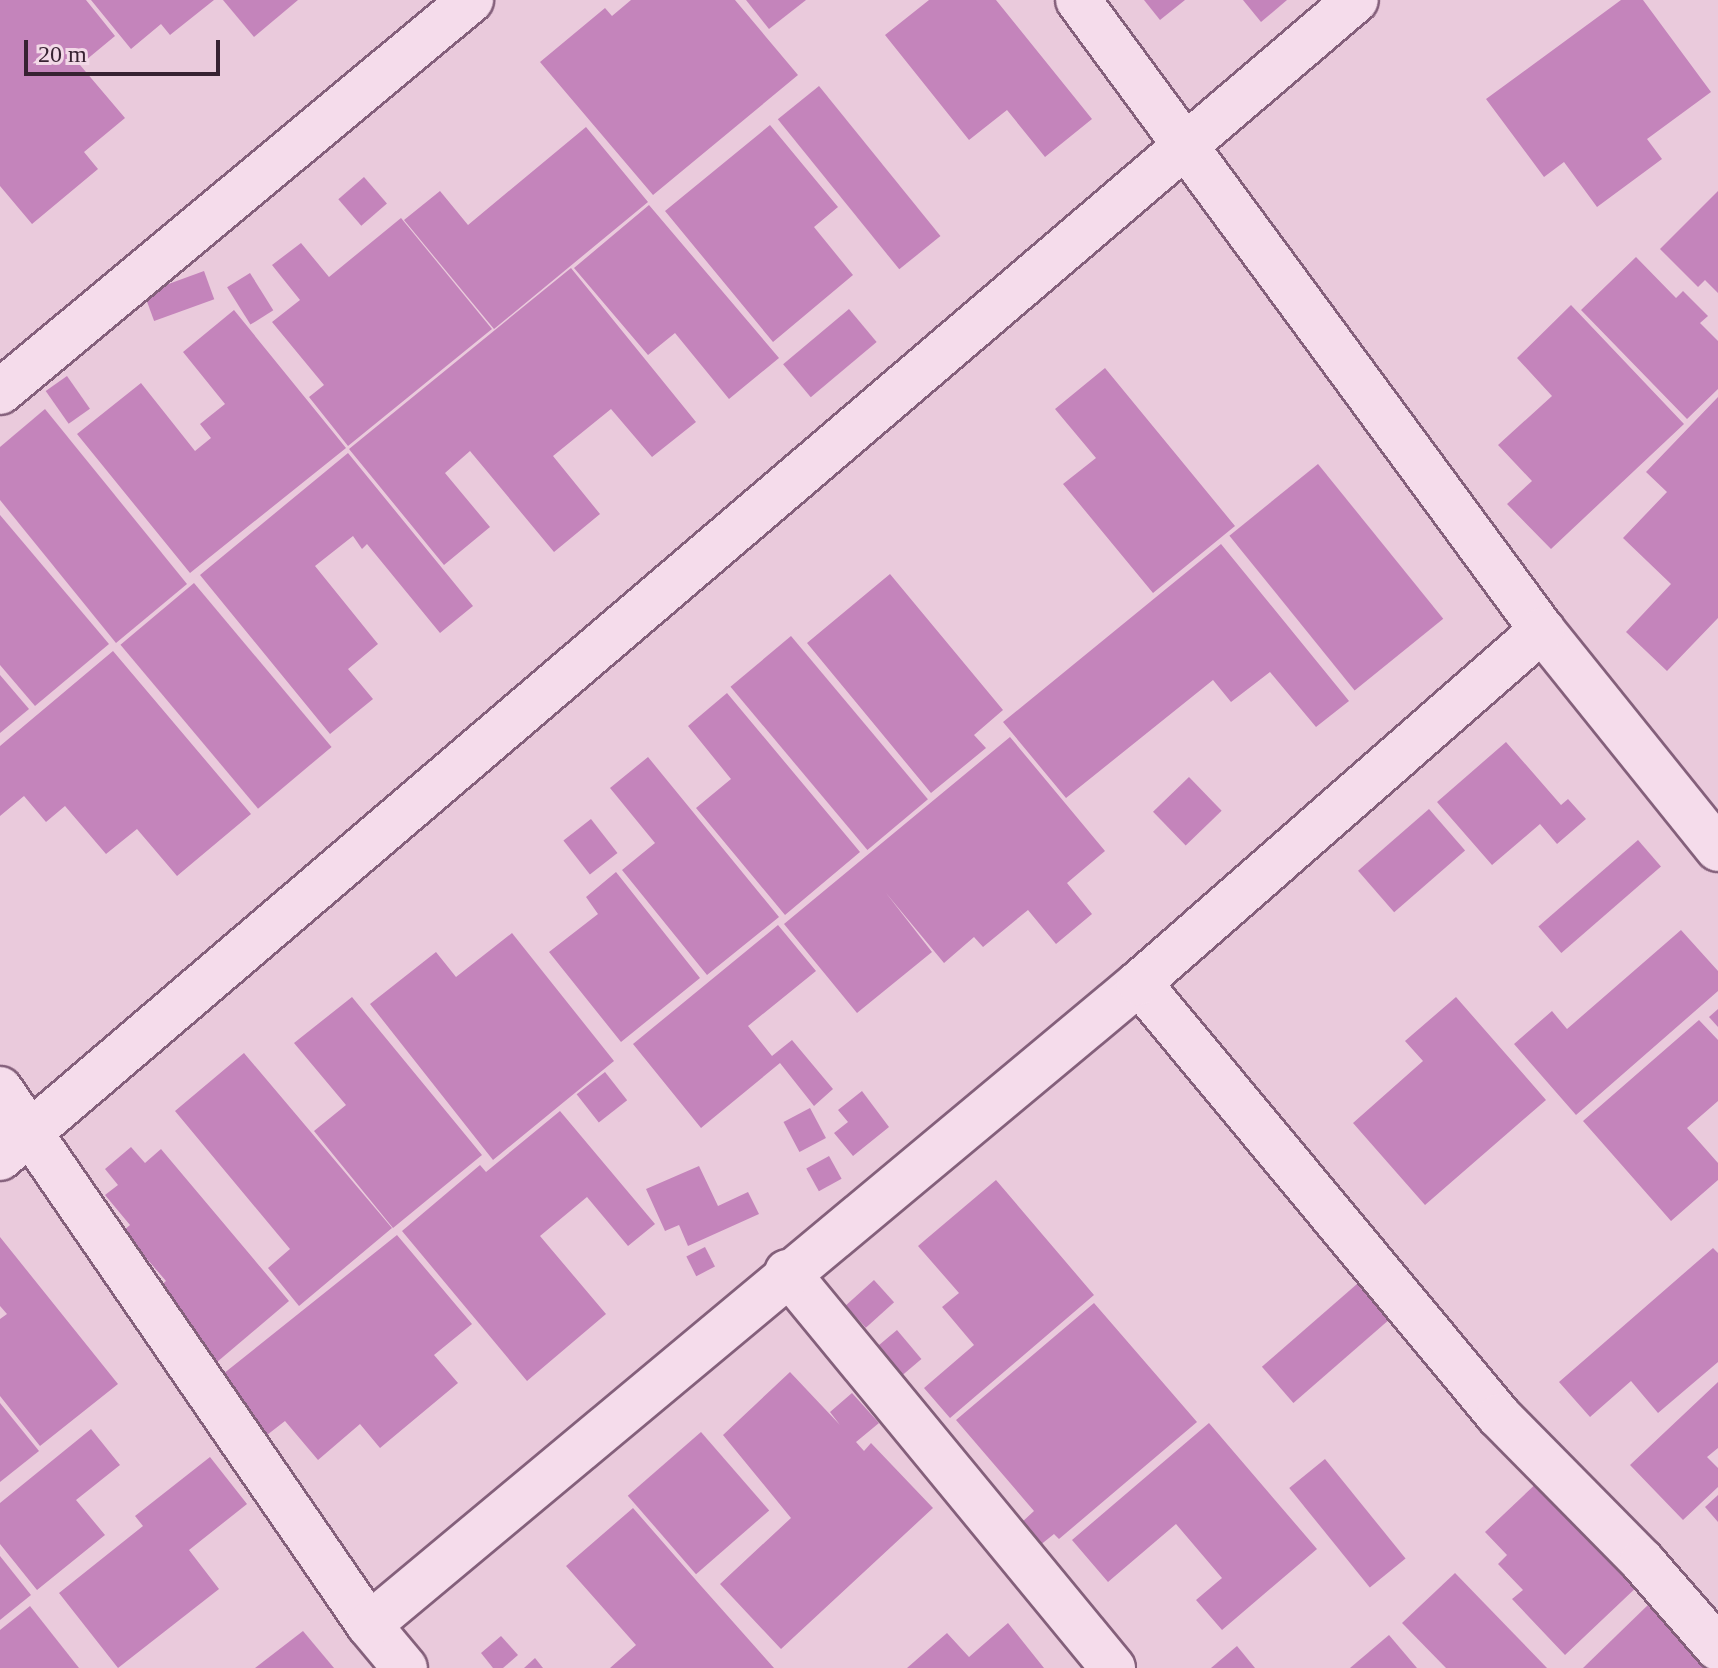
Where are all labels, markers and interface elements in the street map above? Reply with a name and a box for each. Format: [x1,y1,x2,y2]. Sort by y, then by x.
scale bar [28,24,224,74]
text: 20 m [38,41,87,67]

